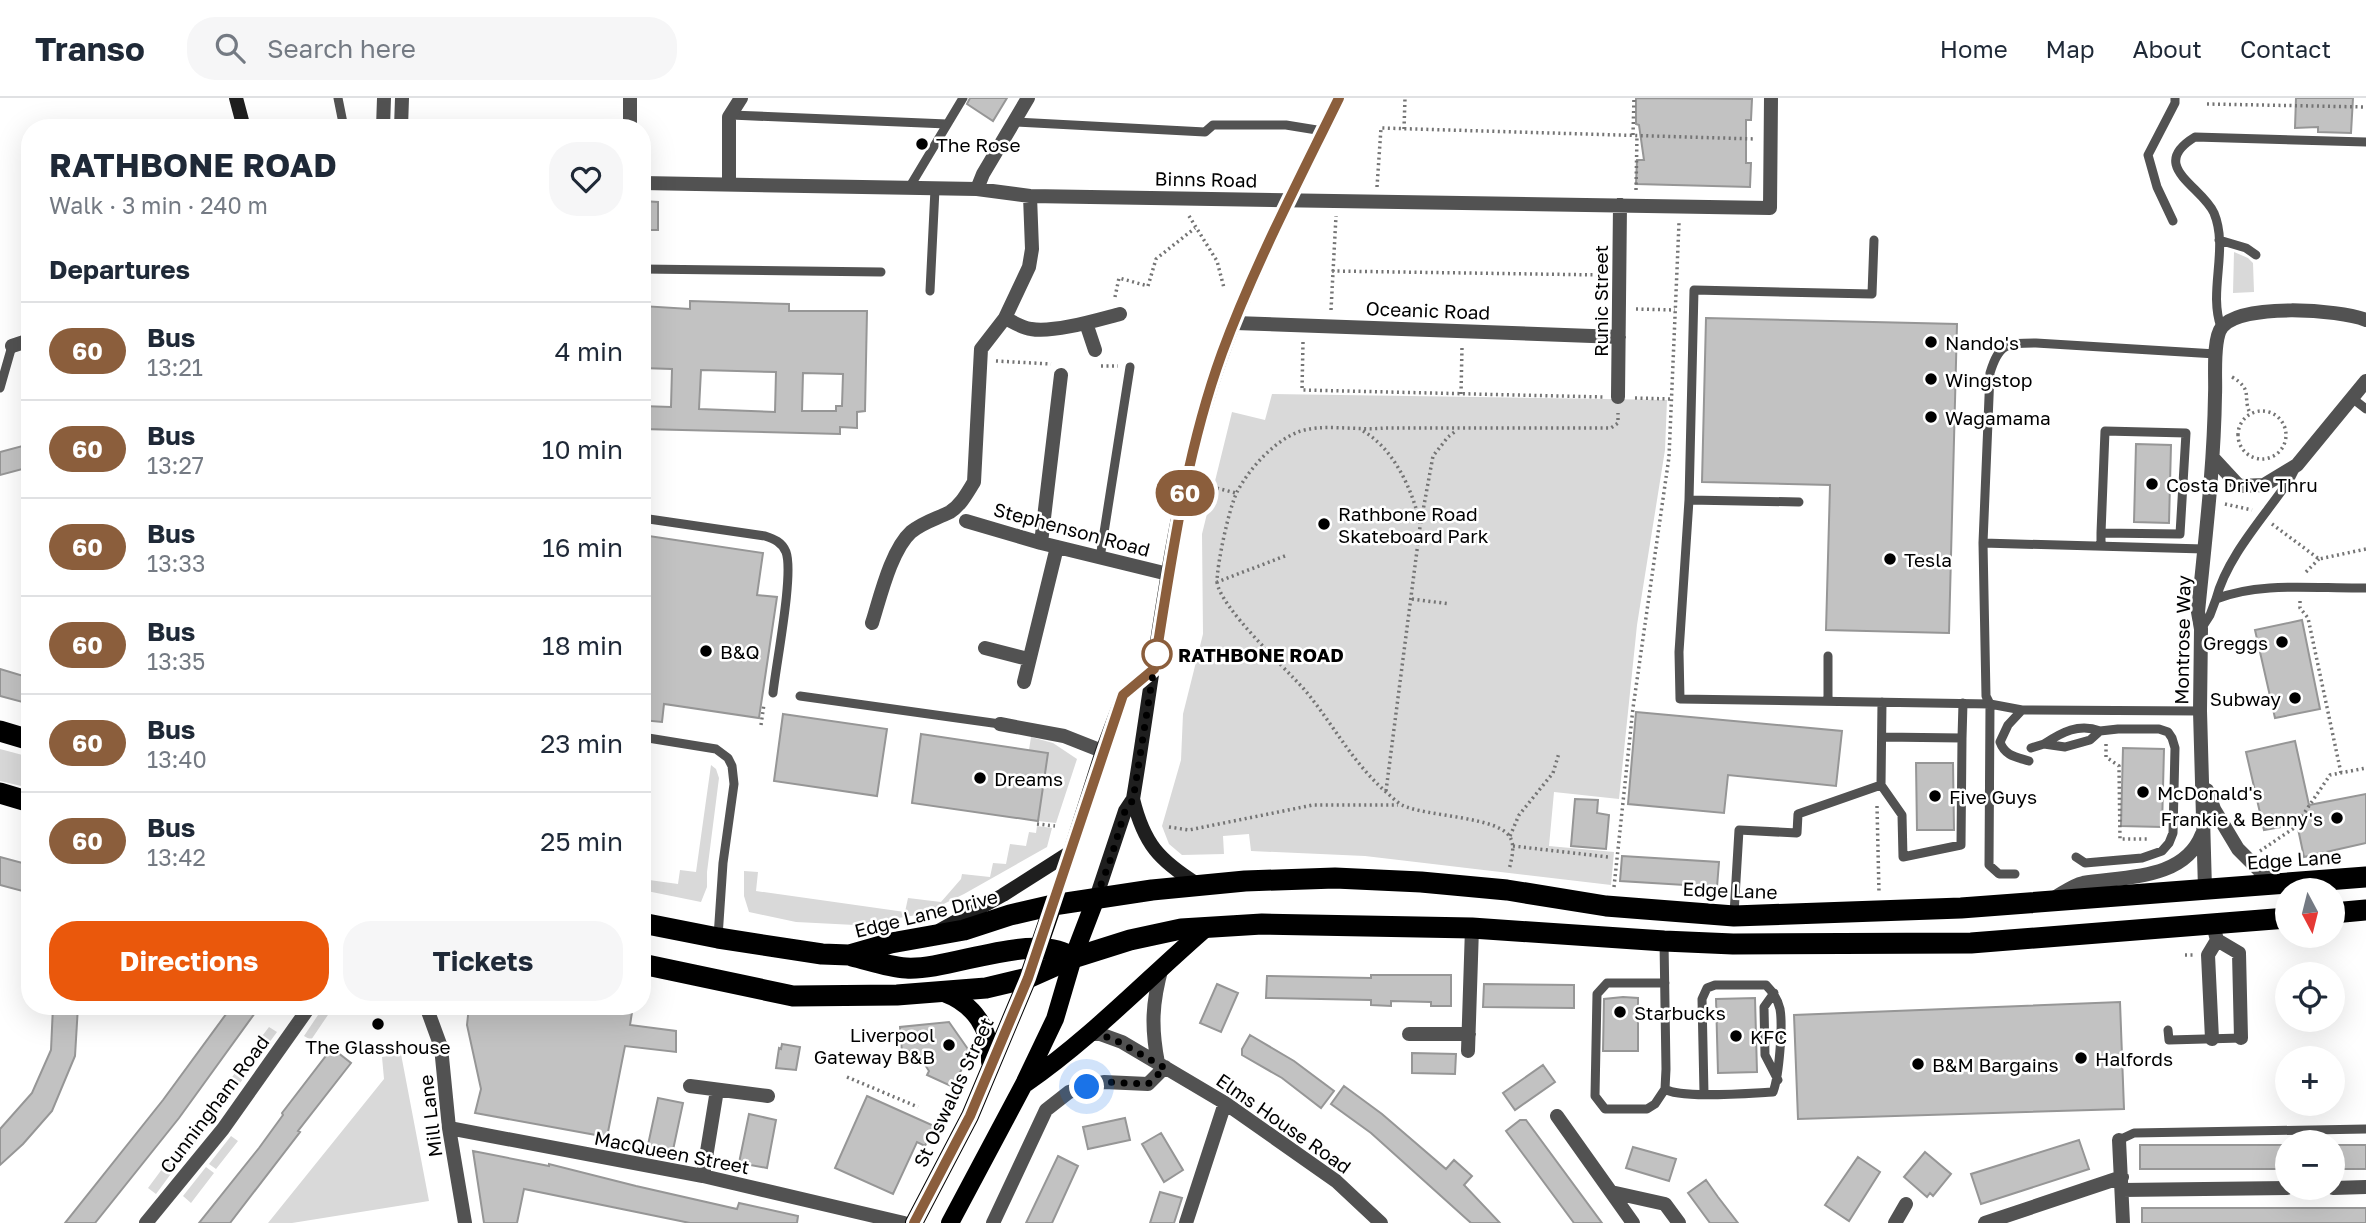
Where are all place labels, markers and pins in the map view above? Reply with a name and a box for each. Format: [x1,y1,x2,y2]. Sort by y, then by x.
place label: The Rose [936,133,1020,156]
marker: The Rose [914,136,930,152]
place label: Nando's [1945,331,2019,354]
marker: Nando's [1923,334,1939,350]
place label: Wingstop [1945,368,2032,391]
marker: Wingstop [1923,371,1939,387]
place label: Wagamama [1945,406,2051,429]
marker: Wagamama [1923,409,1939,425]
place label: Costa Drive Thru [2166,473,2318,496]
marker: Costa Drive Thru [2144,476,2160,492]
place label: Rathbone Road Skateboard Park [1338,502,1489,547]
marker: Rathbone Road Skateboard Park [1316,516,1332,532]
place label: Tesla [1904,548,1952,571]
marker: Tesla [1882,551,1898,567]
place label: Greggs [2203,631,2268,654]
marker: Greggs [2274,634,2290,650]
marker: RATHBONE ROAD [1142,639,1172,669]
place label: B&Q [720,640,760,663]
marker: B&Q [698,643,714,659]
place label: RATHBONE ROAD [1178,643,1344,666]
place label: Subway [2210,687,2281,710]
marker: Subway [2287,690,2303,706]
place label: Dreams [994,767,1063,790]
marker: Dreams [972,770,988,786]
place label: McDonald's [2157,781,2263,804]
marker: McDonald's [2135,784,2151,800]
place label: Five Guys [1949,785,2037,808]
marker: Five Guys [1927,788,1943,804]
place label: Frankie & Benny's [2161,807,2323,830]
marker: Frankie & Benny's [2329,810,2345,826]
place label: Starbucks [1634,1001,1726,1024]
marker: Starbucks [1612,1004,1628,1020]
marker: The Glasshouse [370,1016,386,1032]
place label: Liverpool Gateway B&B [814,1023,935,1068]
place label: KFC [1750,1025,1787,1048]
marker: KFC [1728,1028,1744,1044]
place label: The Glasshouse [305,1035,451,1058]
marker: Liverpool Gateway B&B [941,1037,957,1053]
place label: Halfords [2095,1047,2173,1070]
marker: Halfords [2073,1050,2089,1066]
place label: B&M Bargains [1932,1053,2059,1076]
marker: B&M Bargains [1910,1056,1926,1072]

